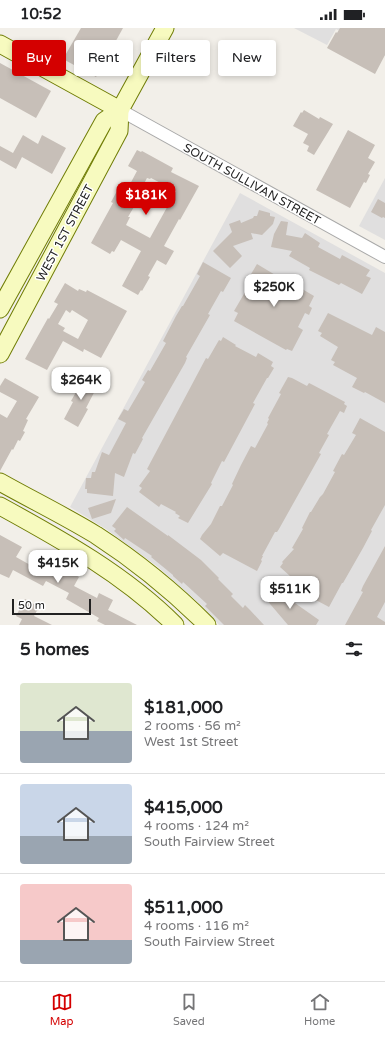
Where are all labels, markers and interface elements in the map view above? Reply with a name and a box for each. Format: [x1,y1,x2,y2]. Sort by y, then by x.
text: 10:52 [20,5,62,23]
chip: Buy [12,40,66,76]
chip: Rent [74,40,133,76]
chip: Filters [141,40,210,76]
chip: New [218,40,276,76]
street label: SOUTH SULLIVAN STREET [181,140,324,228]
street label: WEST 1ST STREET [34,182,97,284]
pin: $181K [118,182,174,216]
text: $181K [125,187,167,203]
pin: $250K [246,274,302,308]
text: $250K [253,279,295,295]
pin: $264K [53,367,109,401]
text: $264K [60,372,102,388]
pin: $415K [30,550,86,584]
text: $415K [37,555,79,571]
pin: $511K [262,576,318,610]
text: $511K [269,581,311,597]
scale bar [12,597,91,616]
text: 50 m [18,599,45,612]
icon: filters [343,638,365,660]
text: 5 homes [20,639,89,660]
text: $181,000 [144,697,223,718]
icon: home [52,699,100,747]
text: 2 rooms · 56 m² [144,718,241,734]
text: West 1st Street [144,734,238,750]
text: $415,000 [144,797,223,818]
icon: home [52,800,100,848]
text: 4 rooms · 124 m² [144,818,249,834]
text: South Fairview Street [144,834,275,850]
text: $511,000 [144,897,223,918]
icon: home [52,900,100,948]
text: 4 rooms · 116 m² [144,918,249,934]
text: South Fairview Street [144,934,275,950]
tab: Map [50,991,73,1028]
tab: Saved [173,991,205,1028]
tab: Home [304,991,335,1028]

